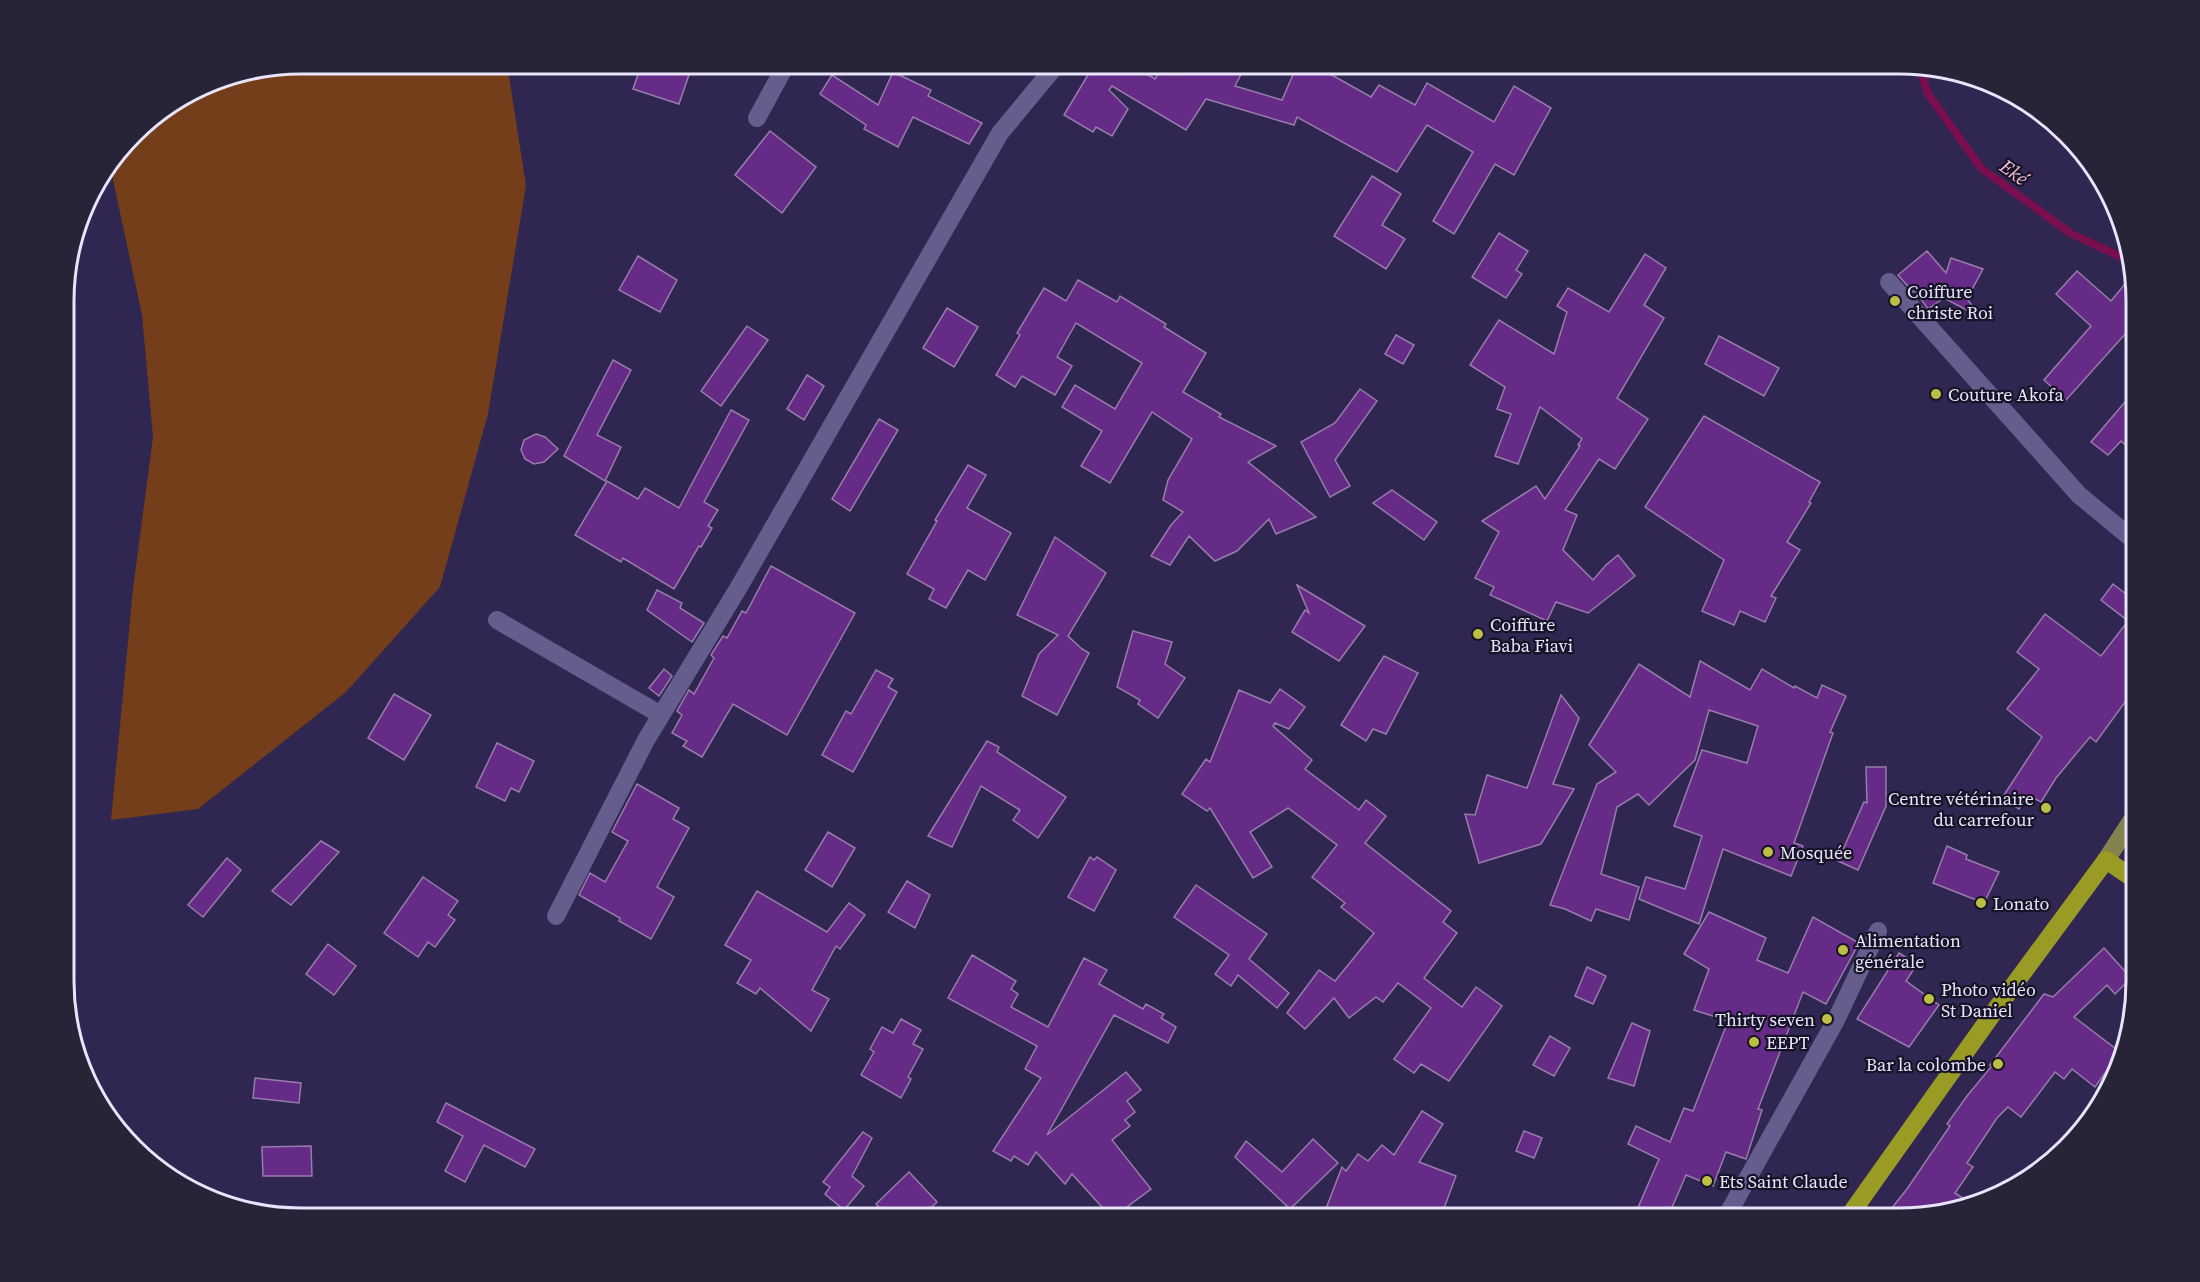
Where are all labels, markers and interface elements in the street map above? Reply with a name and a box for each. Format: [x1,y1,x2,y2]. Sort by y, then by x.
water label: Eké [1993,152,2035,193]
place label: Coiffure christe Roi [1907,279,1993,325]
marker: Coiffure christe Roi [1888,294,1902,308]
place label: Couture Akofa [1948,382,2064,407]
marker: Couture Akofa [1929,387,1943,401]
place label: Coiffure Baba Fiavi [1490,612,1573,658]
marker: Coiffure Baba Fiavi [1471,627,1485,641]
place label: Centre vétérinaire du carrefour [1888,786,2034,832]
marker: Centre vétérinaire du carrefour [2039,801,2053,815]
place label: Mosquée [1780,840,1852,865]
marker: Mosquée [1761,845,1775,859]
place label: Lonato [1993,891,2050,916]
marker: Lonato [1974,896,1988,910]
place label: Alimentation générale [1855,928,1961,974]
marker: Alimentation générale [1836,943,1850,957]
place label: Photo vidéo St Daniel [1941,977,2036,1023]
marker: Photo vidéo St Daniel [1922,992,1936,1006]
place label: Thirty seven [1715,1007,1815,1032]
marker: Thirty seven [1820,1012,1834,1026]
place label: EEPT [1766,1030,1809,1055]
marker: EEPT [1747,1035,1761,1049]
place label: Bar la colombe [1866,1052,1986,1077]
marker: Bar la colombe [1991,1057,2005,1071]
place label: Ets Saint Claude [1719,1169,1848,1194]
marker: Ets Saint Claude [1700,1174,1714,1188]

